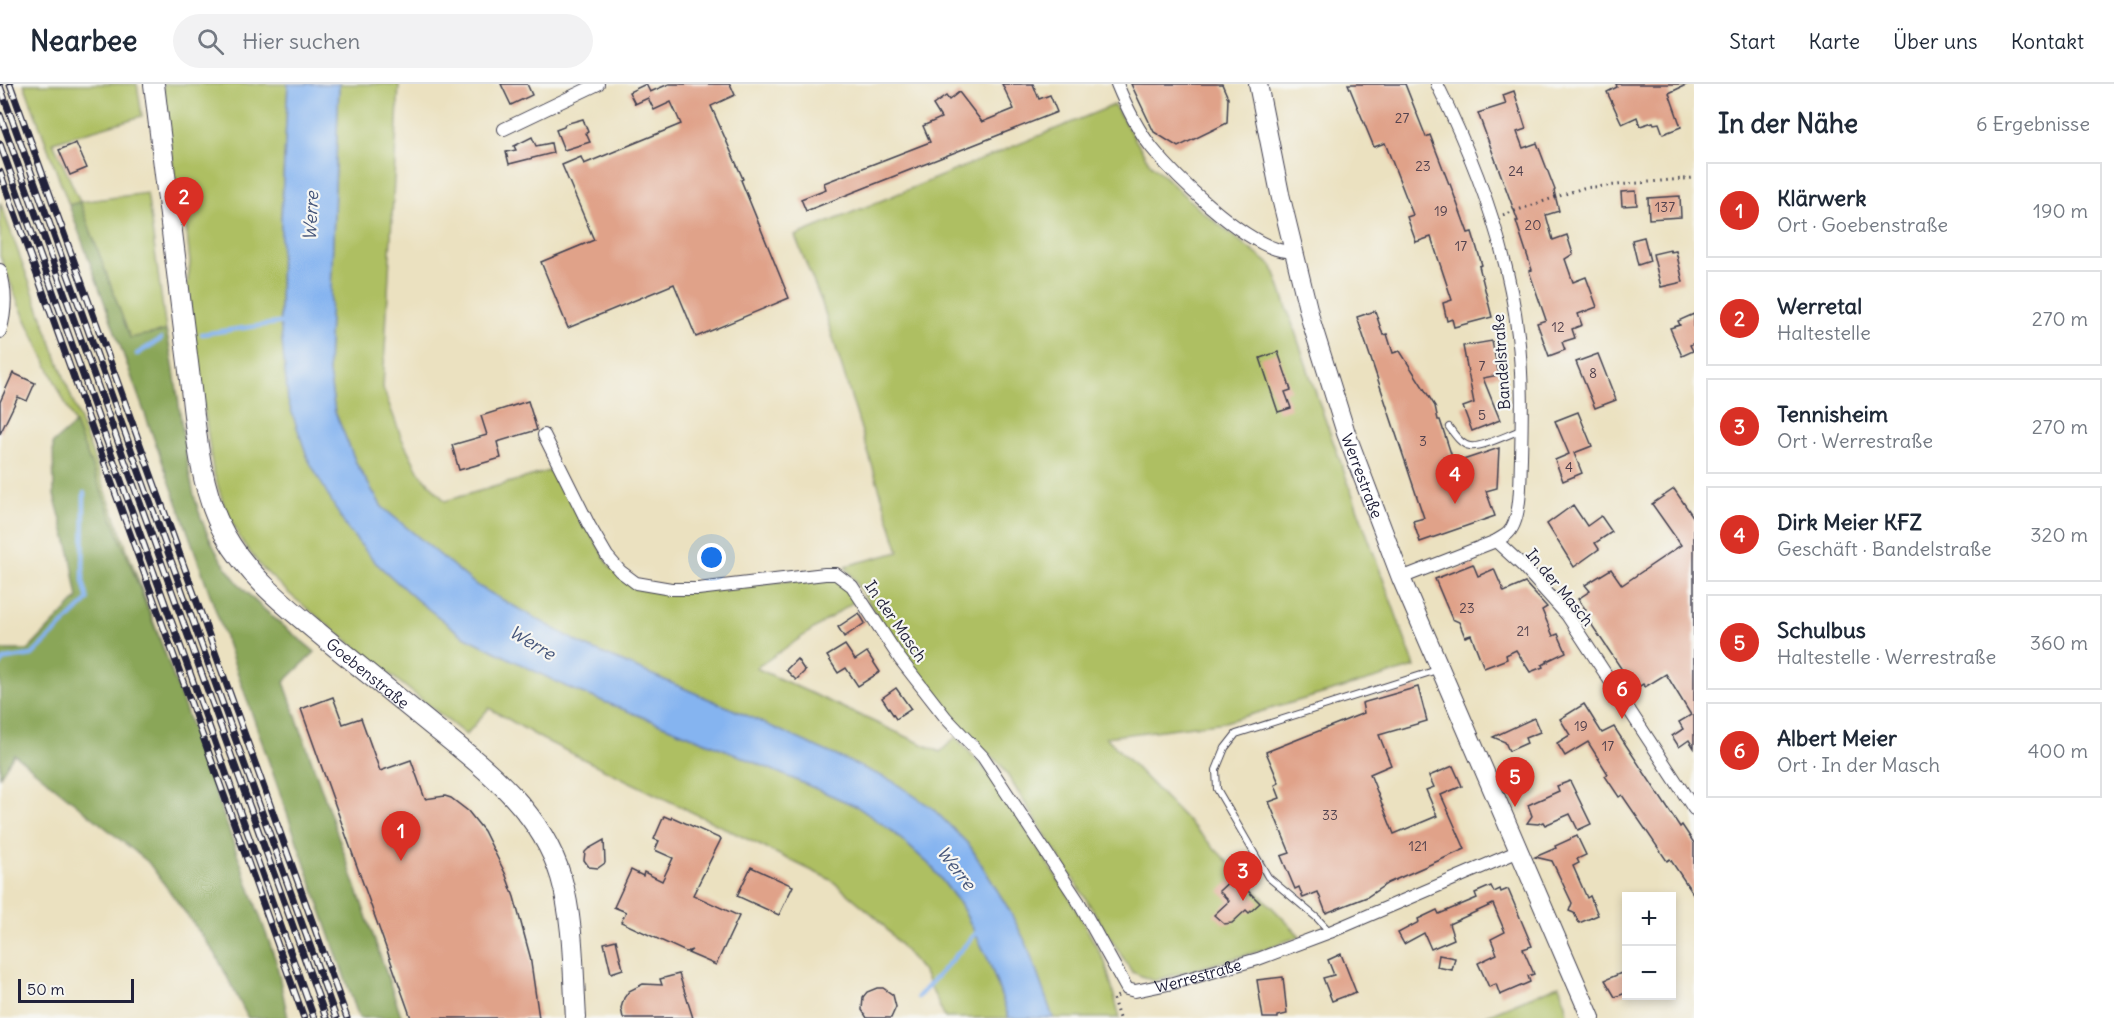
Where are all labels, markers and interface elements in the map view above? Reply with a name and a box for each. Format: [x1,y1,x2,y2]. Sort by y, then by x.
search box [173,14,593,68]
text: Nearbee [30,23,137,59]
icon: search [194,25,227,58]
text: Hier suchen [242,27,360,55]
text: Start [1729,28,1775,55]
text: Karte [1808,28,1860,55]
text: Über uns [1893,28,1978,55]
text: Kontakt [2011,28,2084,55]
text: In der Nähe [1718,107,1858,140]
house number: 27 [1395,109,1409,127]
text: 6 Ergebnisse [1976,111,2090,136]
house number: 23 [1415,157,1431,175]
house number: 24 [1508,162,1524,180]
pin: 2 [164,178,204,227]
text: Klärwerk [1777,184,1866,212]
water label: Werre [298,189,323,241]
house number: 137 [1655,198,1675,216]
text: 1 [1736,198,1743,223]
text: 190 m [2033,198,2088,223]
house number: 19 [1434,202,1448,220]
text: Ort · Goebenstraße [1777,212,1948,237]
house number: 20 [1525,216,1541,234]
house number: 17 [1455,237,1467,255]
text: Werretal [1777,292,1862,320]
text: 2 [1734,306,1745,331]
text: 270 m [2032,306,2088,331]
street label: Bandelstraße [1488,313,1514,411]
house number: 12 [1551,318,1565,336]
text: Haltestelle [1777,320,1871,345]
house number: 7 [1479,357,1486,375]
house number: 8 [1589,364,1597,382]
text: Tennisheim [1777,400,1888,428]
house number: 5 [1478,406,1486,424]
text: 3 [1734,414,1745,439]
text: 270 m [2032,414,2088,439]
text: Ort · Werrestraße [1777,428,1933,453]
street label: Werrestraße [1337,430,1387,521]
house number: 3 [1419,432,1427,450]
pin: 4 [1436,454,1474,504]
house number: 4 [1565,458,1573,476]
text: Dirk Meier KFZ [1777,508,1922,536]
text: 4 [1734,522,1745,547]
text: 320 m [2030,522,2088,547]
text: Geschäft · Bandelstraße [1777,536,1992,561]
your location [697,543,726,572]
street label: In der Masch [1522,544,1598,630]
street label: In der Masch [861,576,931,666]
house number: 23 [1459,599,1475,617]
text: Schulbus [1777,616,1866,644]
water label: Werre [505,620,560,666]
house number: 21 [1516,622,1530,640]
text: 5 [1734,630,1745,655]
text: 360 m [2030,630,2088,655]
street label: Goebenstraße [322,633,413,713]
text: Haltestelle · Werrestraße [1777,644,1996,669]
pin: 6 [1602,670,1642,719]
house number: 19 [1574,717,1588,735]
text: Albert Meier [1777,724,1897,752]
house number: 17 [1602,737,1614,755]
text: 6 [1734,738,1745,763]
text: 400 m [2028,738,2088,763]
text: Ort · In der Masch [1777,752,1940,777]
pin: 5 [1496,758,1534,807]
house number: 33 [1322,806,1338,824]
pin: 1 [382,812,420,861]
house number: 121 [1409,837,1427,855]
water label: Werre [932,841,981,895]
pin: 3 [1224,852,1262,901]
map controls [1622,892,1676,1000]
button: + [1622,892,1676,946]
button: − [1622,946,1676,1000]
street label: Werrestraße [1153,954,1244,997]
scale bar [18,976,134,1004]
text: 50 m [27,979,65,999]

